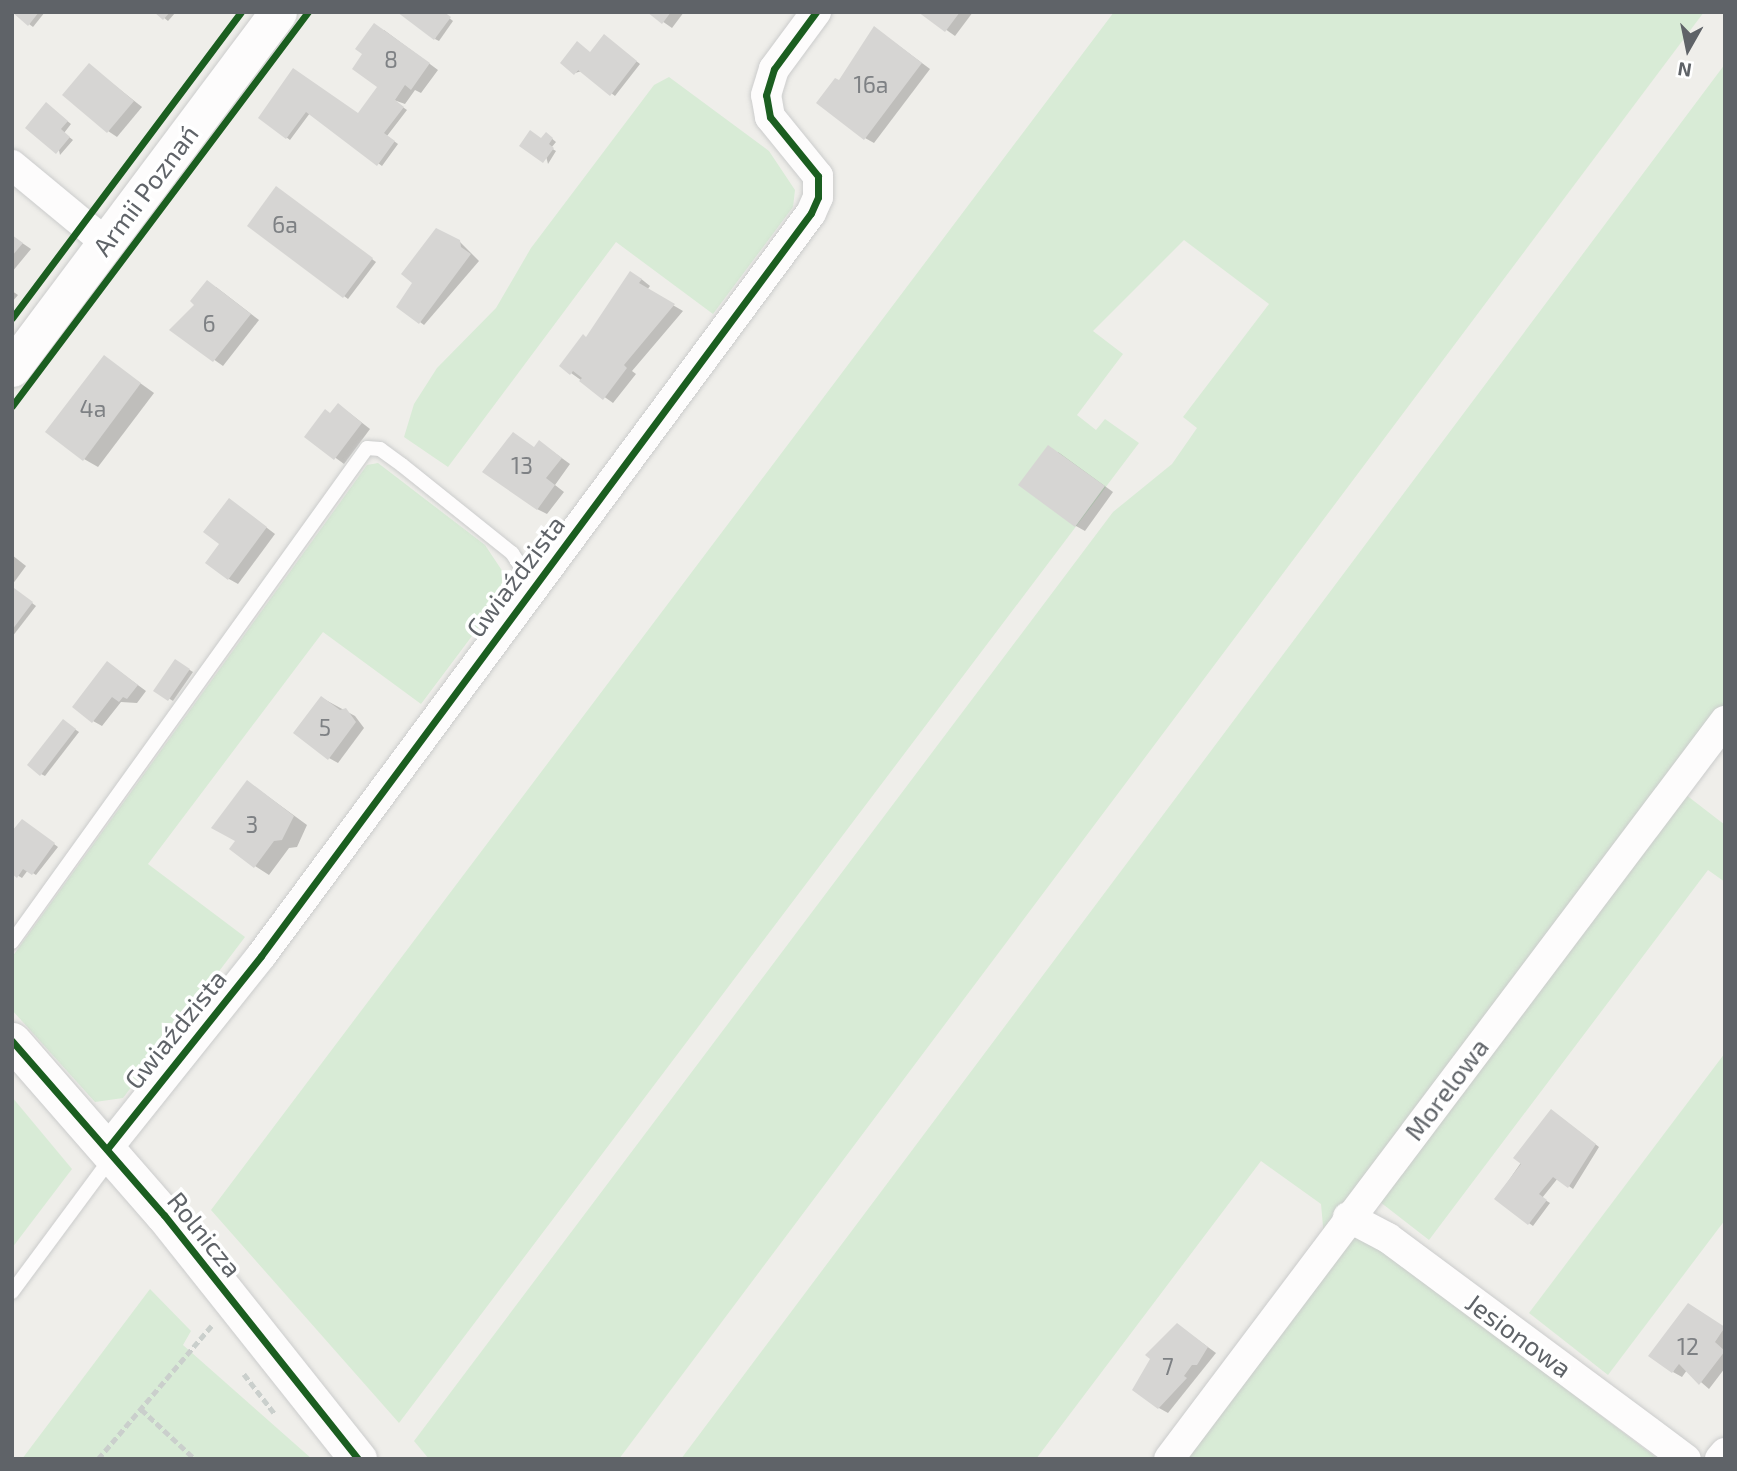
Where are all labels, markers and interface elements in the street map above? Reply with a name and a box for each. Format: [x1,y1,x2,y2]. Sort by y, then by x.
north arrow [1653,14,1723,84]
house number: 8 [384,45,398,73]
text: N [1676,58,1693,83]
house number: 16a [854,70,888,98]
street label: Armii Poznań [86,118,204,262]
house number: 6a [272,210,298,238]
house number: 6 [202,309,216,337]
house number: 4a [80,394,106,422]
house number: 13 [511,451,533,479]
street label: Gwiaździsta [459,509,571,643]
house number: 5 [319,713,331,741]
house number: 3 [246,810,258,838]
street label: Gwiaździsta [118,963,232,1095]
street label: Morelowa [1398,1032,1494,1146]
street label: Rolnicza [161,1185,249,1283]
street label: Jesionowa [1460,1286,1578,1384]
house number: 12 [1677,1332,1699,1360]
house number: 7 [1162,1352,1174,1380]

